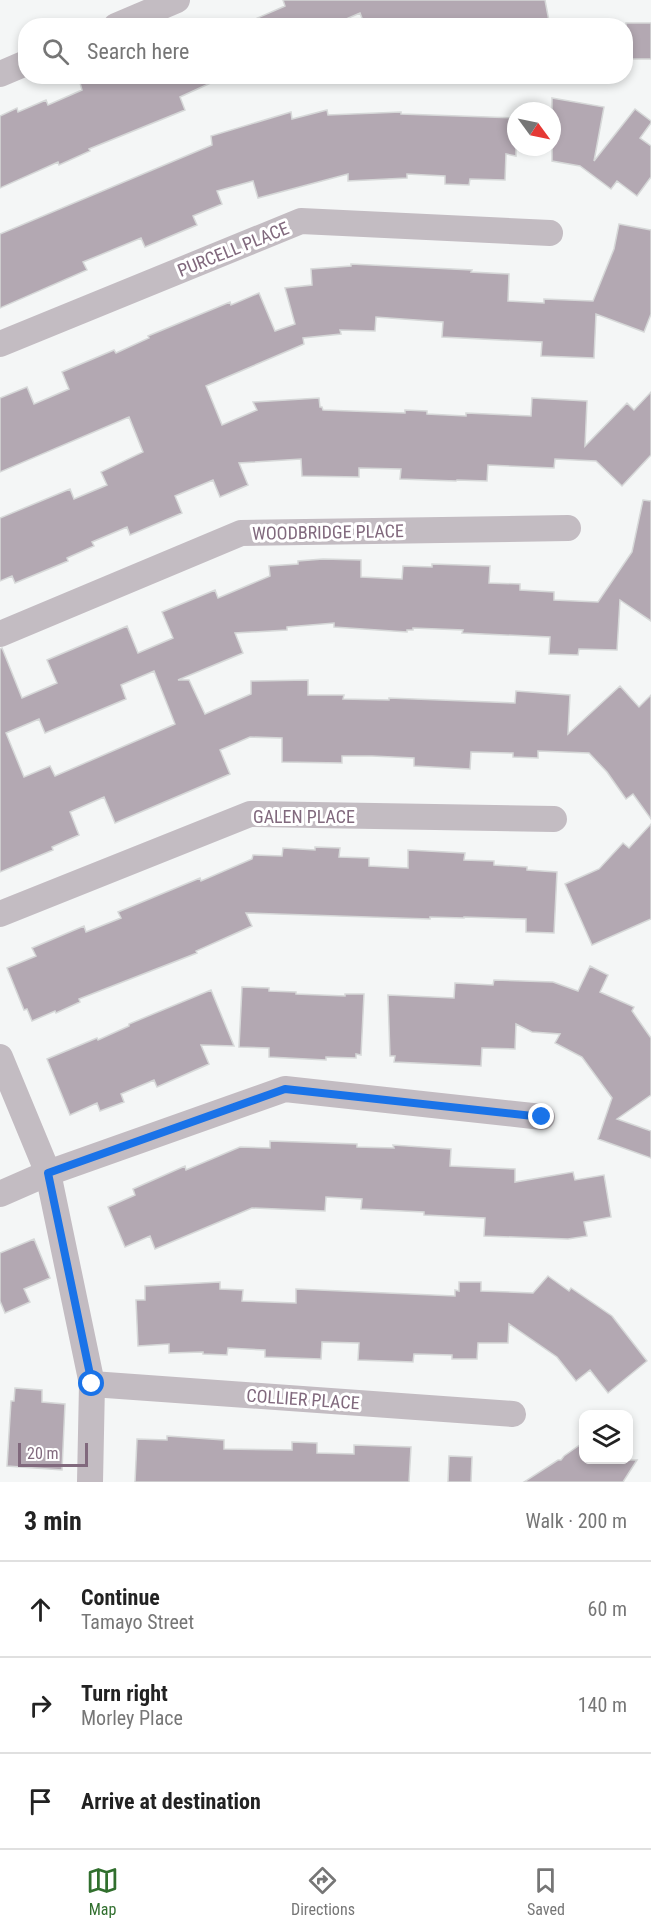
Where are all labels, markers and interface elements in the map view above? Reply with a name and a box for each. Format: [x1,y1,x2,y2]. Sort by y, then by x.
search box [18,18,633,84]
icon: search [39,35,72,68]
text: Search here [87,39,189,64]
north arrow [507,102,561,156]
street label: PURCELL PLACE [174,217,292,281]
street label: WOODBRIDGE PLACE [252,520,404,544]
street label: GALEN PLACE [253,806,355,827]
route end [528,1103,554,1129]
route start [78,1370,104,1396]
street label: COLLIER PLACE [246,1385,360,1413]
map controls [579,1410,633,1464]
button: layers [579,1410,633,1464]
scale bar [18,1440,88,1468]
text: 20 m [27,1444,59,1463]
text: 3 min [24,1506,82,1536]
text: Walk · 200 m [526,1509,627,1533]
text: Continue [81,1585,160,1610]
icon: ahead [24,1593,57,1626]
text: 60 m [588,1597,627,1621]
text: Tamayo Street [81,1610,194,1634]
text: Turn right [81,1681,168,1706]
icon: right [24,1689,57,1722]
text: 140 m [578,1693,627,1717]
text: Morley Place [81,1706,183,1730]
icon: arrive [24,1785,57,1818]
text: Arrive at destination [81,1789,261,1814]
tab: Map [86,1864,119,1919]
tab: Directions [291,1864,355,1919]
tab: Saved [527,1864,565,1919]

